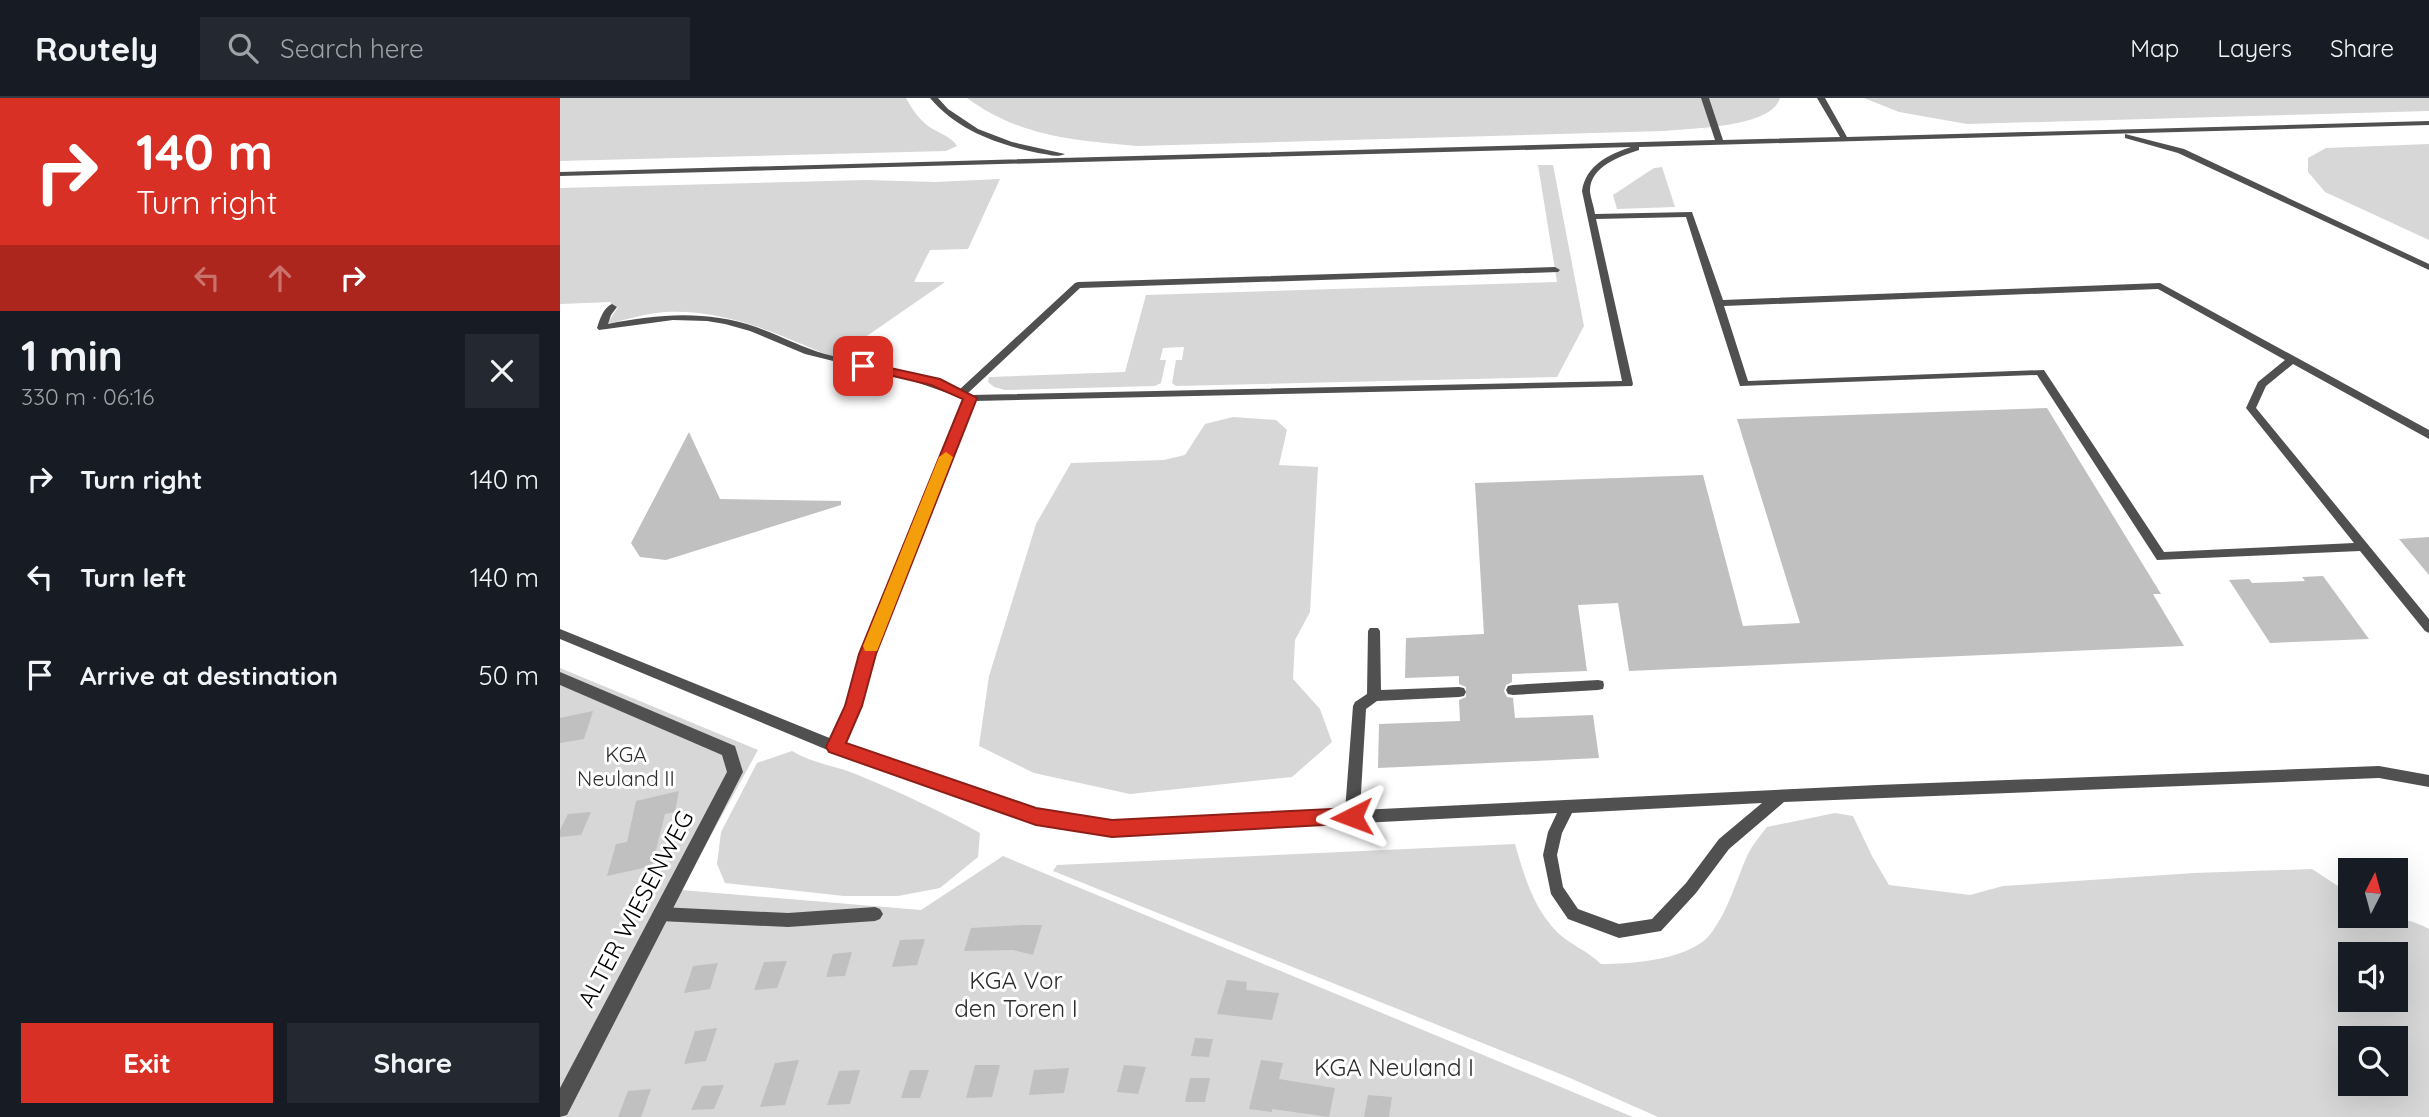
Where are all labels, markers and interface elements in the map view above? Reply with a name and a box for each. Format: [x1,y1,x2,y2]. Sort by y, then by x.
search box [200,17,690,80]
text: Routely [35,28,158,69]
icon: search [224,29,262,67]
text: Search here [280,32,424,65]
text: Map [2130,33,2179,63]
text: Layers [2217,33,2292,63]
text: Share [2330,33,2394,63]
text: 140 m [136,121,273,182]
icon: right [21,126,112,217]
text: Turn right [136,182,277,222]
icon: left [188,259,226,297]
icon: ahead [261,259,299,297]
icon: right [334,259,372,297]
text: 1 min [21,329,123,382]
button: close [465,334,539,408]
pin [833,336,893,396]
icon: arrive [844,347,882,385]
text: 330 m · 06:16 [21,382,154,411]
icon: right [21,460,59,498]
text: Turn right [80,463,202,496]
text: 140 m [470,463,539,496]
icon: left [21,558,59,596]
text: Turn left [80,561,187,594]
text: 140 m [470,561,539,594]
icon: arrive [21,656,59,694]
text: Arrive at destination [80,659,338,692]
text: 50 m [479,659,539,692]
park label: KGA Neuland II [577,741,675,791]
position arrow [1315,780,1389,854]
street label: ALTER WIESENWEG [571,805,700,1012]
north arrow [2338,858,2408,928]
map controls [2338,858,2408,1096]
button: sound [2338,942,2408,1012]
park label: KGA Vor den Toren I [954,965,1078,1023]
button: Exit [21,1023,273,1103]
button: Share [287,1023,539,1103]
button: search [2338,1026,2408,1096]
park label: KGA Neuland I [1314,1052,1474,1082]

